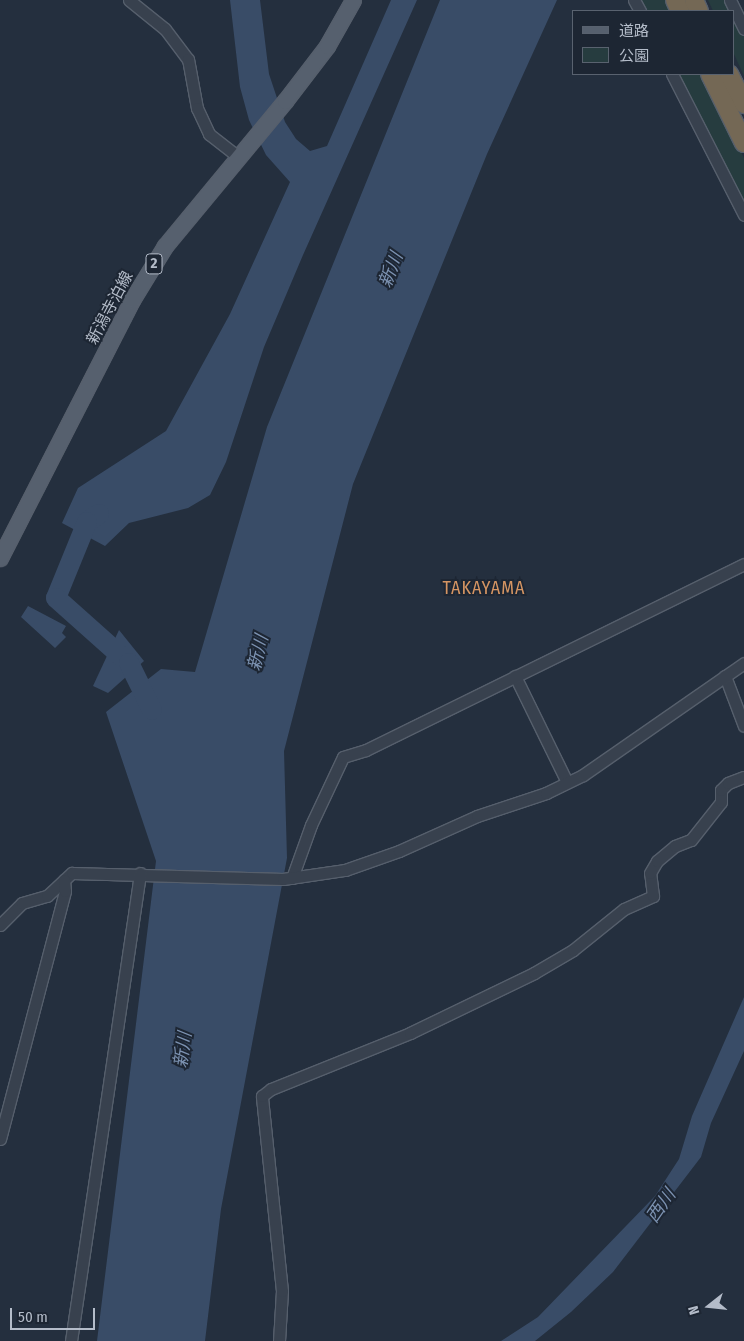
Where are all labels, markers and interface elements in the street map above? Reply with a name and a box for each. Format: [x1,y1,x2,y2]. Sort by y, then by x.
legend [572,10,734,75]
text: 道路 [619,22,649,40]
text: 公園 [619,47,649,65]
water label: 新川 [374,249,408,291]
road number: 2 [145,252,163,276]
street label: 新潟寺泊線 [83,268,137,348]
district label: TAKAYAMA [442,577,526,599]
water label: 新川 [243,633,273,673]
water label: 新川 [170,1031,196,1069]
water label: 西川 [642,1185,680,1227]
north arrow [684,1281,734,1331]
scale bar [12,1298,98,1330]
text: N [685,1304,703,1317]
text: 50 m [18,1308,48,1326]

